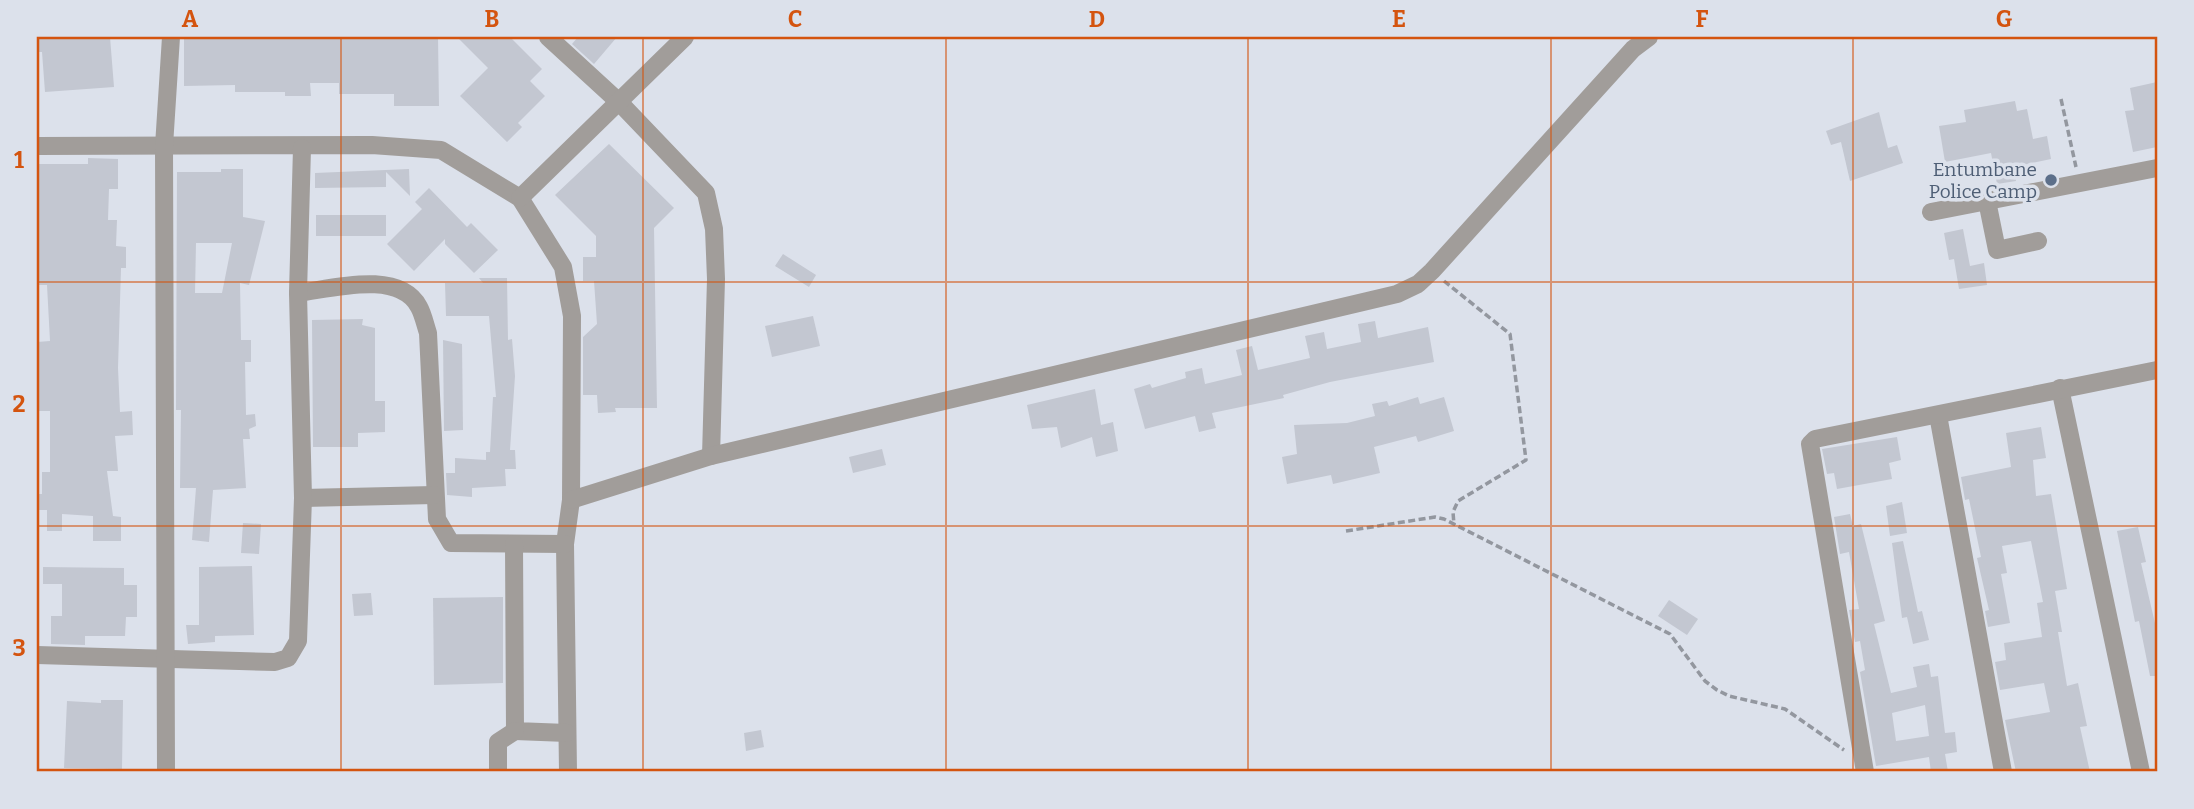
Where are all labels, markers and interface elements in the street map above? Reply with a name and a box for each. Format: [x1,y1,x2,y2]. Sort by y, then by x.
text: A [182,5,199,33]
text: B [485,5,499,33]
text: C [788,5,802,33]
text: D [1089,5,1105,33]
text: E [1392,5,1406,33]
text: F [1696,5,1709,33]
text: G [1996,5,2013,33]
text: 1 [14,146,24,174]
place label: Entumbane Police Camp [1929,158,2037,203]
marker: Entumbane Police Camp [2043,172,2059,188]
text: 2 [13,390,26,418]
text: 3 [12,634,26,662]

